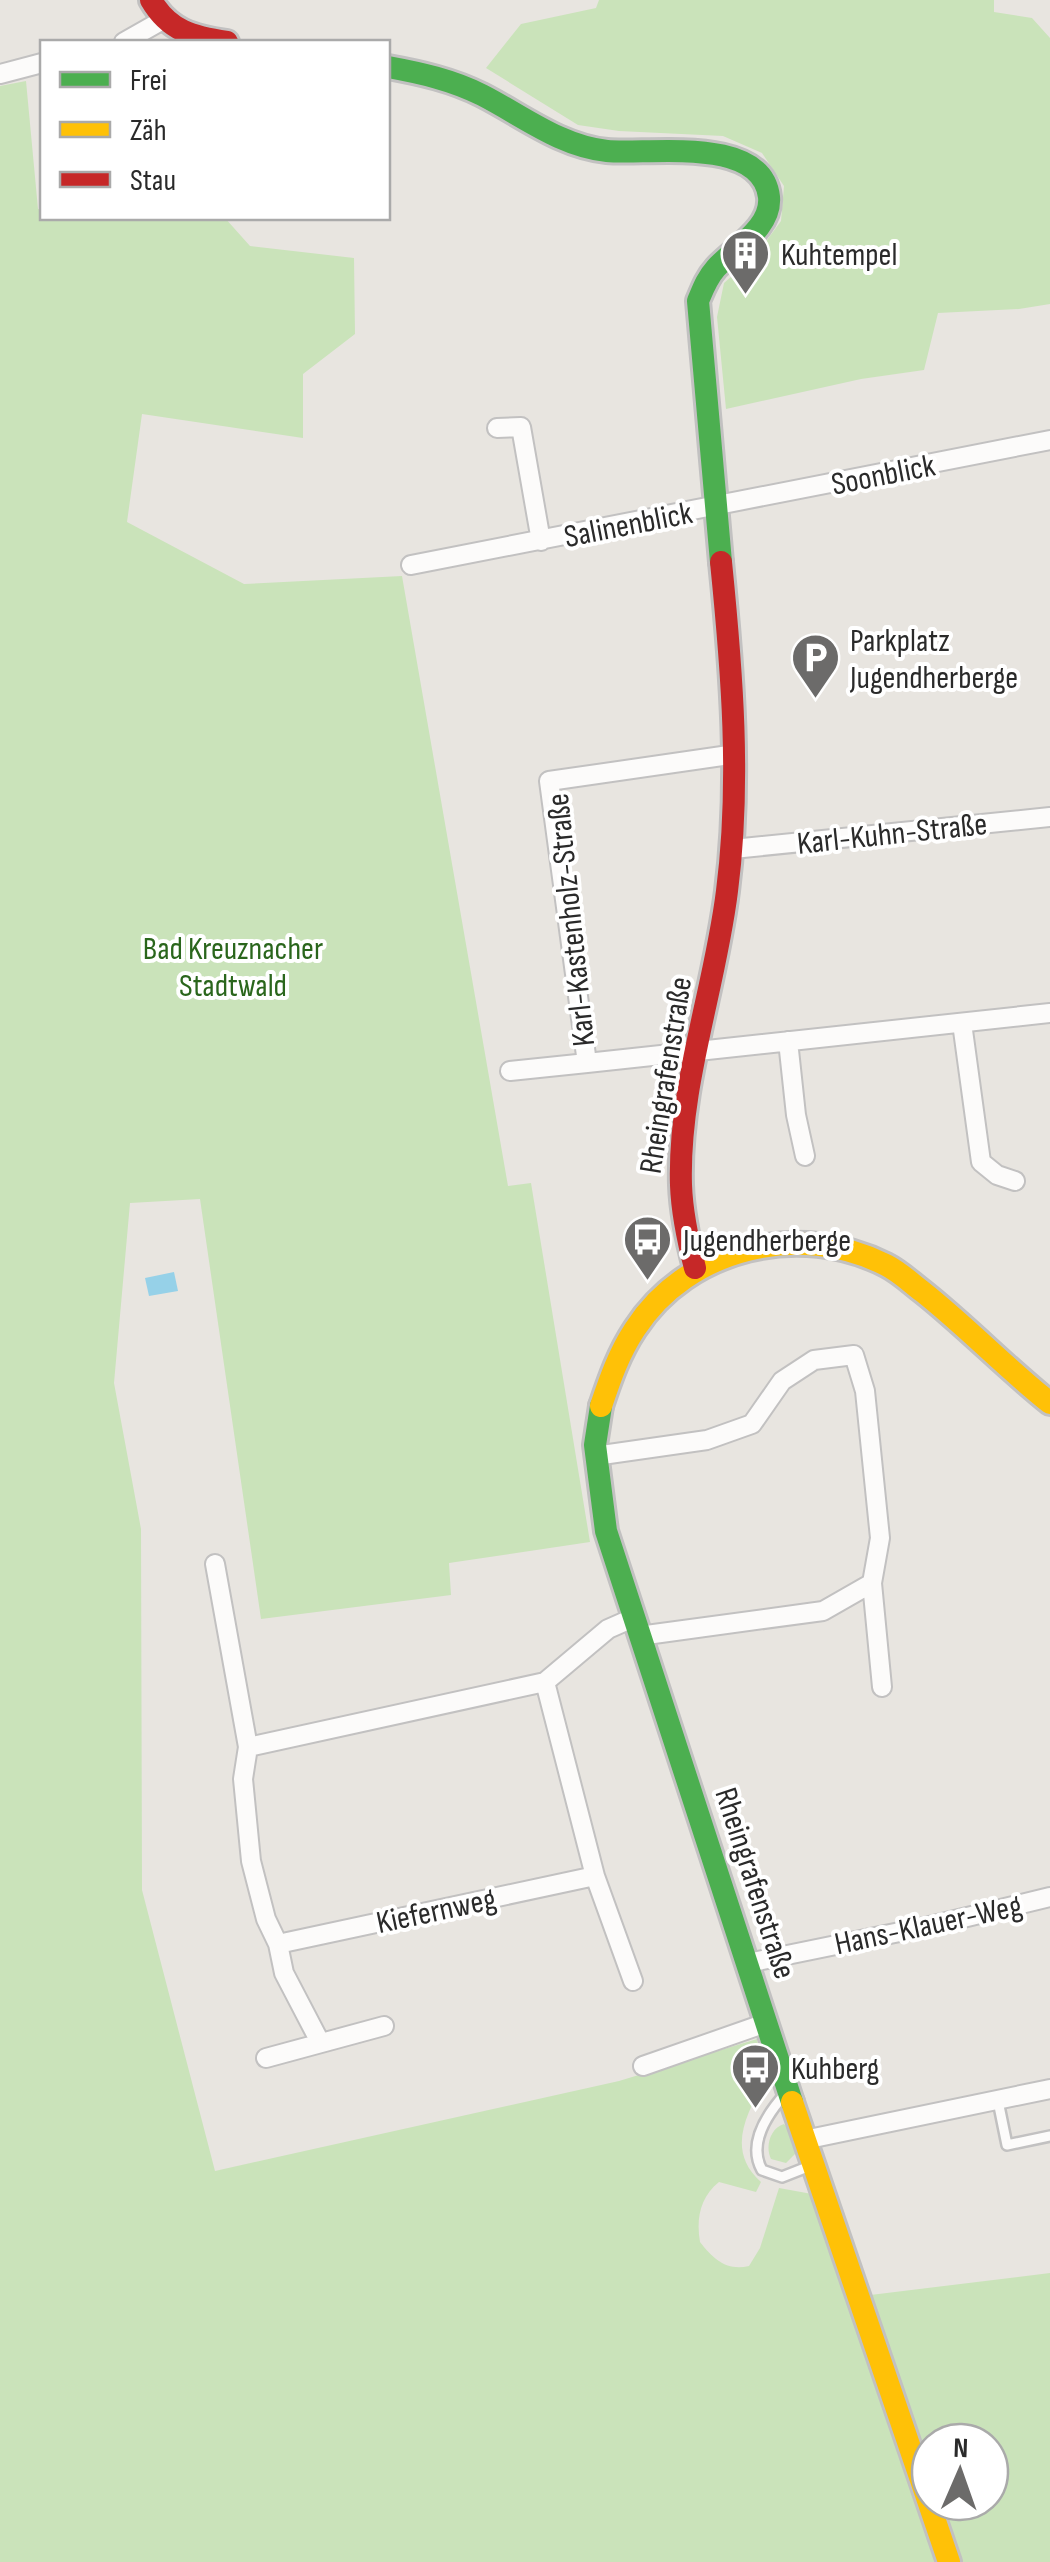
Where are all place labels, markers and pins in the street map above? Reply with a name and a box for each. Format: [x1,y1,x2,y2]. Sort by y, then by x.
building icon: Kuhtempel [720,228,772,296]
place label: Kuhtempel [781,236,897,275]
place label: Parkplatz Jugendherberge [849,622,1018,698]
parking icon: Parkplatz Jugendherberge [789,632,841,700]
bus stop icon: Jugendherberge [622,1214,674,1282]
place label: Jugendherberge [682,1222,851,1261]
bus stop icon: Kuhberg [730,2042,782,2110]
place label: Kuhberg [791,2050,879,2089]

